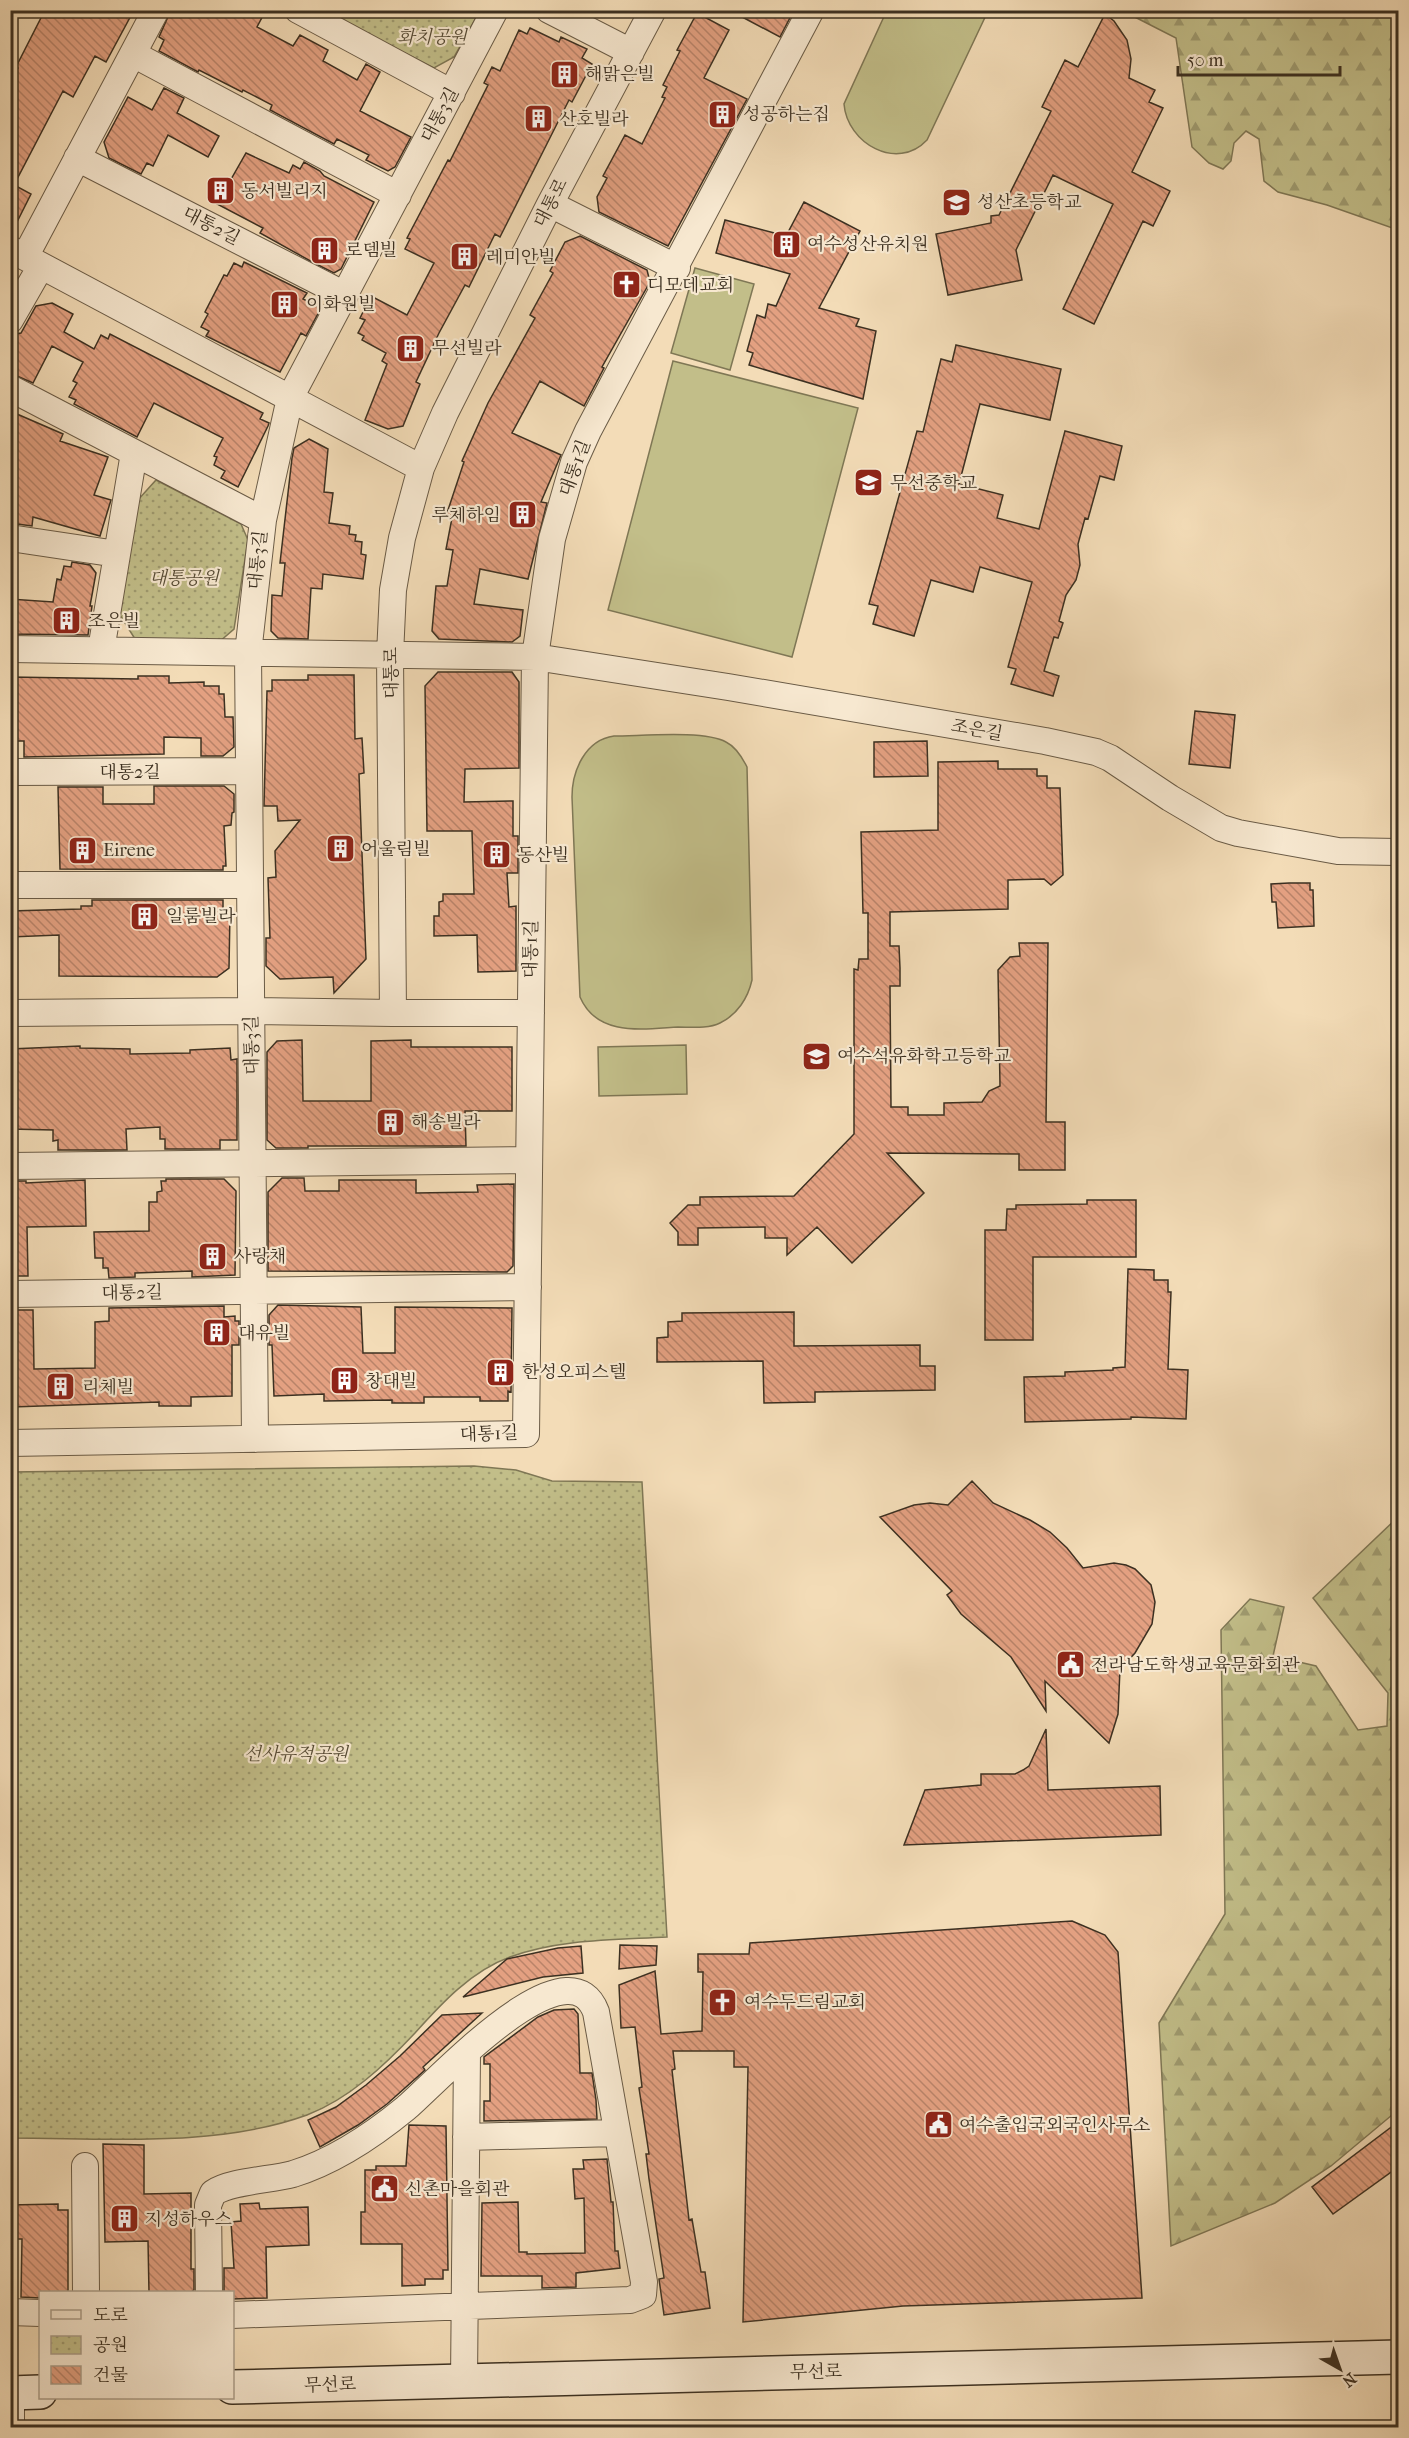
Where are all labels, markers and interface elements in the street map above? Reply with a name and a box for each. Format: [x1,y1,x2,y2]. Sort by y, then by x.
park label: 화치공원 [397,27,468,48]
scale bar [1178,39,1340,77]
text: 50 m [1187,50,1224,71]
building icon: 해맑은빌 [548,58,580,90]
place label: 해맑은빌 [585,64,655,85]
street label: 대통3길 [417,84,463,146]
building icon: 성공하는집 [706,98,738,130]
building icon: 산호빌라 [522,103,554,135]
place label: 성공하는집 [743,104,830,125]
place label: 산호빌라 [559,109,629,130]
building icon: 동서빌리지 [204,175,236,207]
street label: 대통로 [530,175,572,231]
place label: 동서빌리지 [241,181,328,202]
school or university icon: 성산초등학교 [940,186,972,218]
place label: 성산초등학교 [977,192,1082,213]
street label: 대통2길 [179,203,243,249]
building icon: 여수성산유치원 [770,228,802,260]
building icon: 로뎀빌 [308,234,340,266]
place label: 여수성산유치원 [807,234,929,255]
place label: 로뎀빌 [345,240,397,261]
building icon: 레미안빌 [449,241,481,273]
place label: 레미안빌 [486,247,556,268]
church icon: 디모데교회 [610,269,642,301]
place label: 디모데교회 [647,275,734,296]
building icon: 이화원빌 [269,288,301,320]
place label: 이화원빌 [306,294,376,315]
building icon: 무선빌라 [395,332,427,364]
place label: 무선빌라 [432,338,502,359]
street label: 대통1길 [555,437,595,499]
school or university icon: 무선중학교 [853,467,885,499]
place label: 무선중학교 [890,473,978,494]
building icon: 루체하임 [506,499,538,531]
place label: 루체하임 [431,505,501,526]
street label: 대통3길 [244,529,272,591]
park label: 대통공원 [149,568,220,589]
building icon: 조은빌 [51,605,83,637]
place label: 조은빌 [88,611,140,632]
street label: 대통로 [381,647,402,699]
street label: 조은길 [949,715,1005,745]
street label: 대통2길 [99,762,161,783]
building icon: 어울림빌 [324,833,356,865]
building icon: Eirene [66,834,98,866]
place label: 어울림빌 [361,839,431,860]
building icon: 동산빌 [480,839,512,871]
place label: Eirene [103,840,155,861]
place label: 동산빌 [517,845,569,866]
building icon: 일룸빌라 [129,900,161,932]
place label: 일룸빌라 [166,906,236,927]
street label: 대통1길 [520,920,542,978]
street label: 대통3길 [241,1015,263,1075]
school or university icon: 여수석유화학고등학교 [800,1040,832,1072]
place label: 여수석유화학고등학교 [837,1046,1011,1067]
building icon: 해송빌라 [374,1106,406,1138]
place label: 해송빌라 [411,1112,481,1133]
building icon: 사랑채 [197,1240,229,1272]
place label: 사랑채 [234,1246,286,1267]
street label: 대통2길 [101,1282,163,1304]
building icon: 대유빌 [201,1317,233,1349]
place label: 대유빌 [238,1323,290,1344]
building icon: 한성오피스텔 [485,1356,517,1388]
place label: 한성오피스텔 [522,1362,626,1383]
building icon: 창대빌 [328,1365,360,1397]
building icon: 리체빌 [45,1371,77,1403]
place label: 창대빌 [365,1371,417,1392]
place label: 리체빌 [82,1377,134,1398]
street label: 대통1길 [459,1422,519,1446]
public building icon: 전라남도학생교육문화회관 [1054,1649,1086,1681]
place label: 전라남도학생교육문화회관 [1091,1655,1300,1676]
park label: 선사유적공원 [244,1744,350,1765]
church icon: 여수두드림교회 [707,1986,739,2018]
place label: 여수두드림교회 [744,1992,866,2013]
public building icon: 여수출입국외국인사무소 [922,2109,954,2141]
place label: 여수출입국외국인사무소 [959,2115,1150,2136]
public building icon: 신촌마을회관 [368,2173,400,2205]
place label: 신촌마을회관 [405,2179,510,2200]
building icon: 지성하우스 [108,2203,140,2235]
place label: 지성하우스 [145,2209,233,2230]
legend [39,2291,234,2399]
text: 도로 [93,2305,128,2326]
text: 공원 [93,2335,128,2356]
north arrow [1310,2339,1370,2399]
street label: 무선로 [790,2361,842,2383]
text: 건물 [93,2365,128,2386]
text: N [1338,2369,1360,2392]
street label: 무선로 [304,2374,356,2396]

